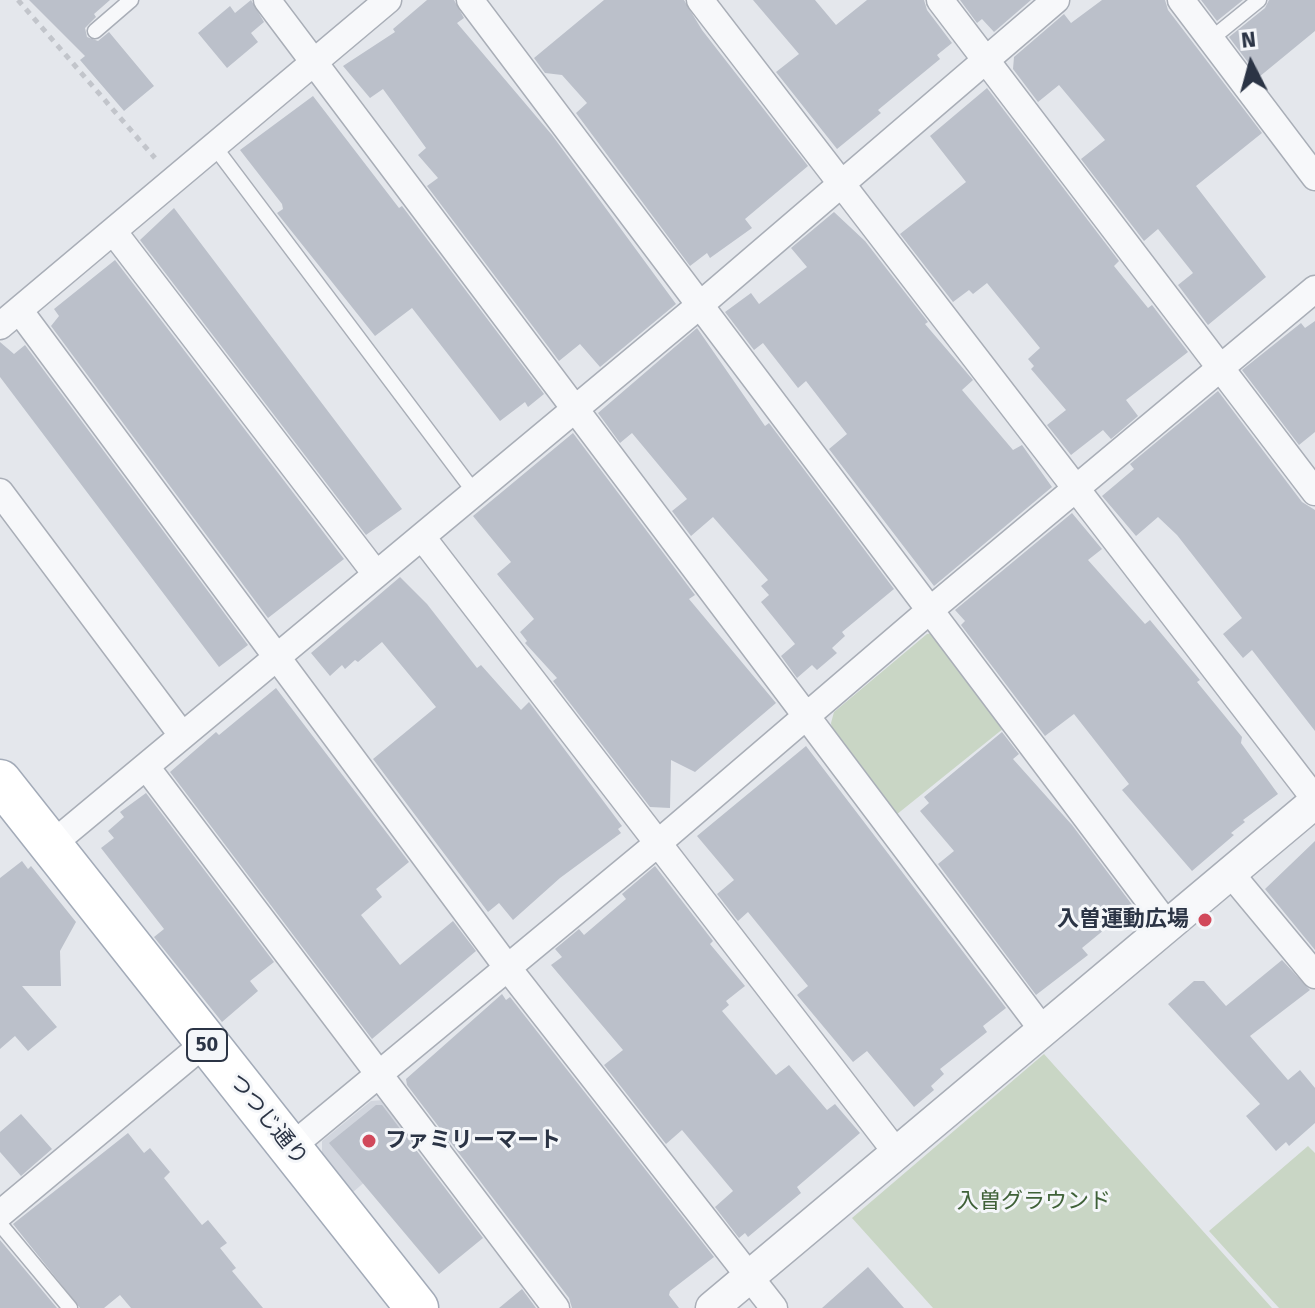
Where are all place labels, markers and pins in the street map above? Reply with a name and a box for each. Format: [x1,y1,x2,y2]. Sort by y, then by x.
place label: 入曽運動広場 [1057,907,1189,933]
marker: 入曽運動広場 [1196,911,1214,929]
place label: ファミリーマート [385,1128,561,1154]
marker: ファミリーマート [360,1132,378,1150]

